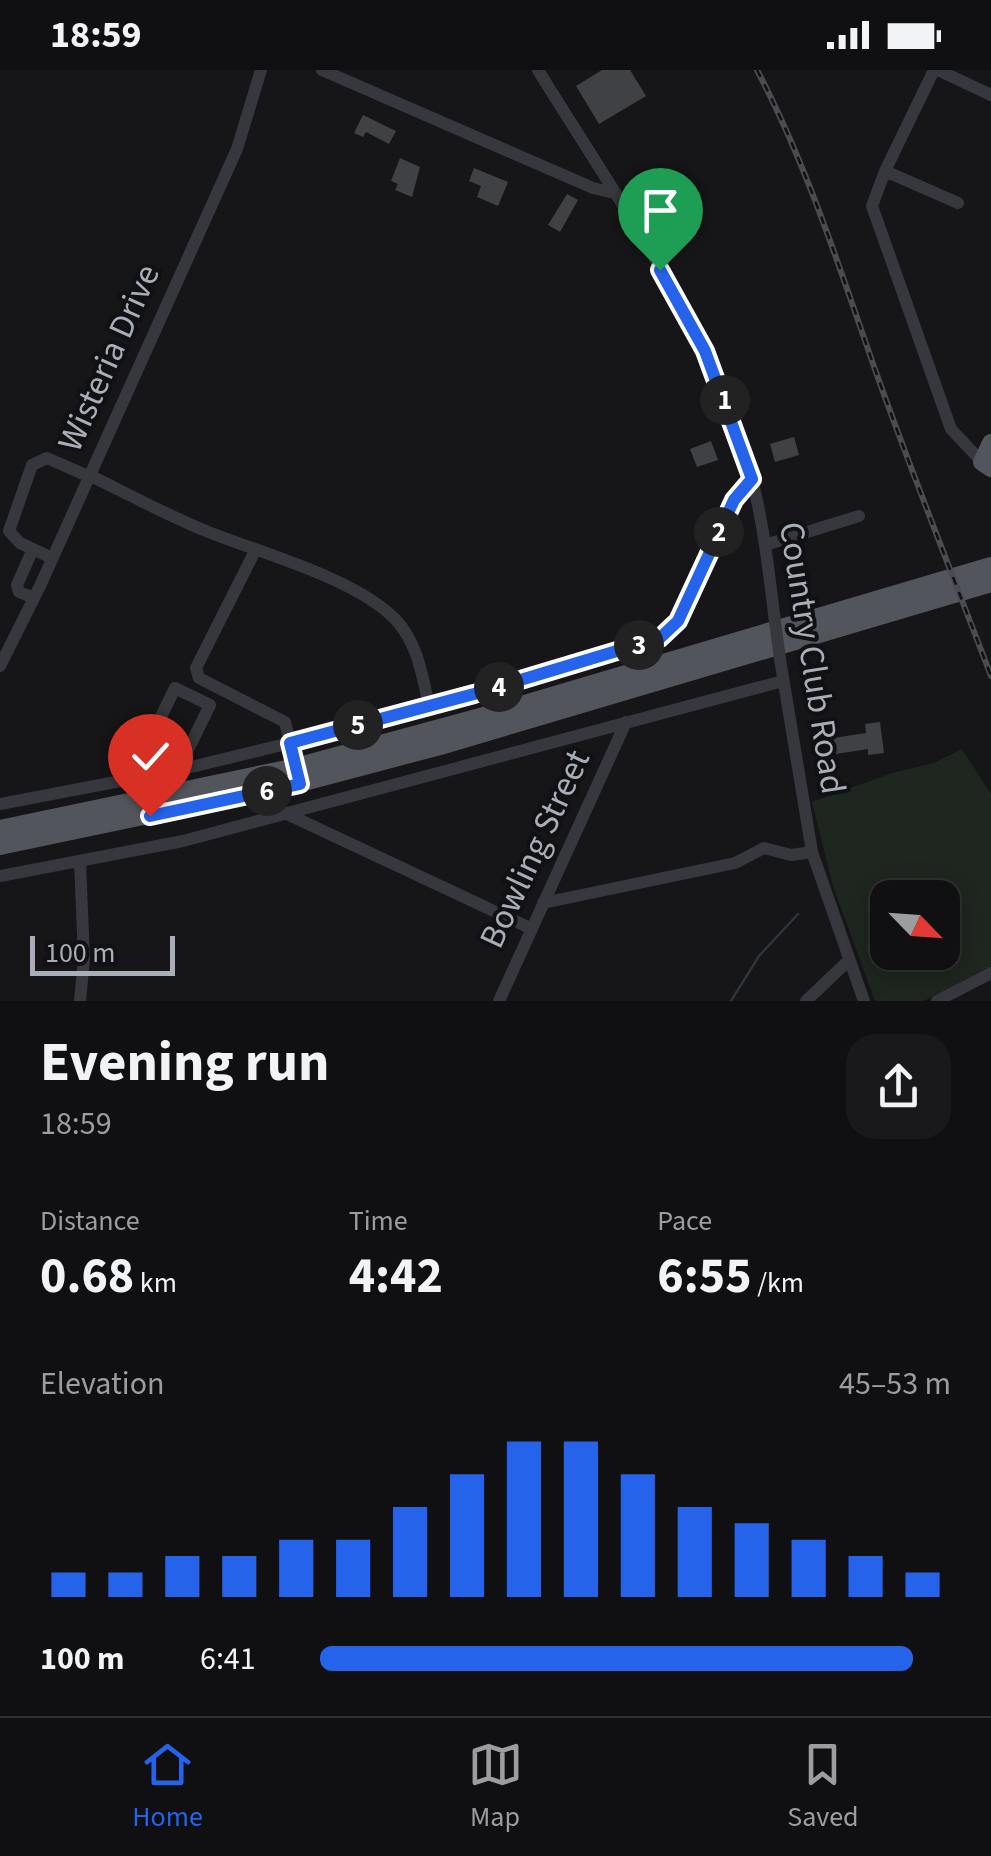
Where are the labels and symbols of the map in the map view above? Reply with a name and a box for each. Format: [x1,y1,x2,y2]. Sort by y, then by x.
pin [618,168,703,271]
street label: Wisteria Drive [45,256,173,460]
pin: 1 [700,375,750,425]
pin: 2 [694,507,744,557]
street label: Country Club Road [766,518,858,798]
pin: 3 [614,620,664,670]
pin: 4 [474,662,524,712]
pin: 5 [333,700,383,750]
pin [108,714,193,817]
street label: Bowling Street [467,741,603,956]
pin: 6 [242,766,292,816]
north arrow [870,880,960,970]
scale bar [30,931,175,976]

